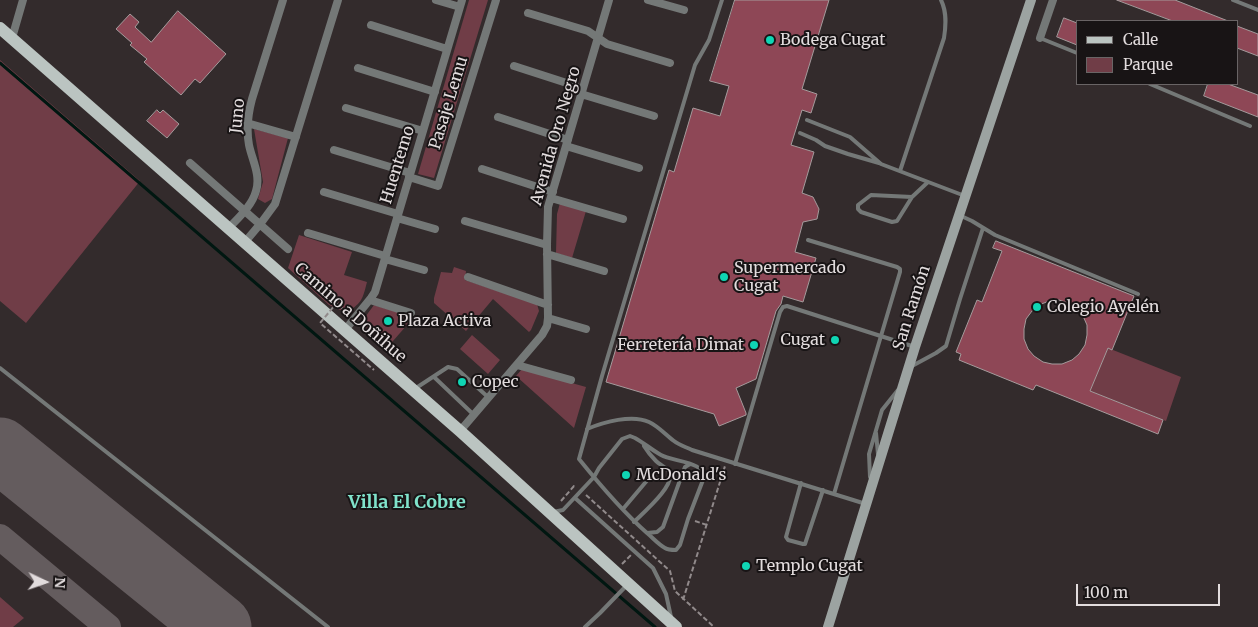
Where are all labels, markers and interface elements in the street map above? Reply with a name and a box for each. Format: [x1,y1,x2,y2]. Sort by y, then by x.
legend [1076,20,1238,85]
place label: Bodega Cugat [780,30,885,50]
text: Calle [1123,30,1158,49]
marker: Bodega Cugat [764,34,776,46]
street label: Pasaje Lemu [426,54,472,152]
text: Parque [1123,55,1173,74]
street label: Avenida Oro Negro [527,64,585,208]
street label: Juno [227,97,249,135]
street label: Huentemo [377,124,419,206]
place label: Supermercado Cugat [734,258,846,296]
street label: Camino a Doñihue [290,259,410,367]
street label: San Ramón [889,263,935,353]
marker: Supermercado Cugat [718,271,730,283]
place label: Colegio Ayelén [1047,297,1159,317]
marker: Colegio Ayelén [1031,301,1043,313]
place label: Plaza Activa [398,311,491,331]
marker: Plaza Activa [382,315,394,327]
place label: Cugat [781,330,825,350]
marker: Cugat [829,334,841,346]
place label: Ferretería Dimat [617,335,744,355]
marker: Ferretería Dimat [748,339,760,351]
place label: Copec [472,372,519,392]
marker: Copec [456,376,468,388]
place label: McDonald's [636,465,726,485]
marker: McDonald's [620,469,632,481]
district label: Villa El Cobre [348,492,466,514]
place label: Templo Cugat [756,556,863,576]
north arrow [20,557,70,607]
marker: Templo Cugat [740,560,752,572]
scale bar [1078,574,1222,606]
text: N [51,577,69,589]
text: 100 m [1084,583,1128,602]

